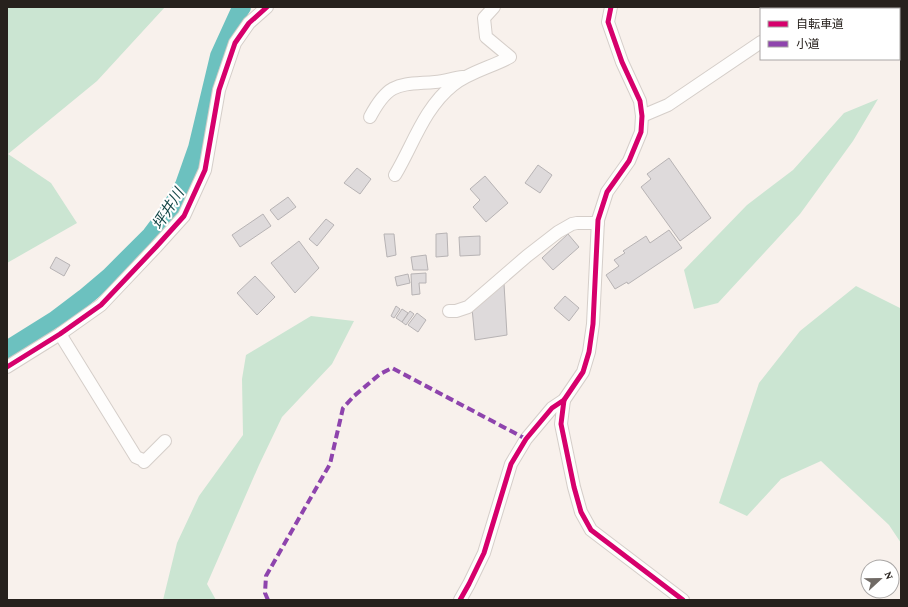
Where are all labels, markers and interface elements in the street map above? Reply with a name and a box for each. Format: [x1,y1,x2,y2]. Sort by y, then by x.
legend [760,8,900,60]
text: 自転車道 [796,17,844,31]
text: 小道 [796,37,820,51]
water label: 坪井川 [149,184,188,232]
north arrow [860,559,900,599]
text: N [882,570,896,581]

